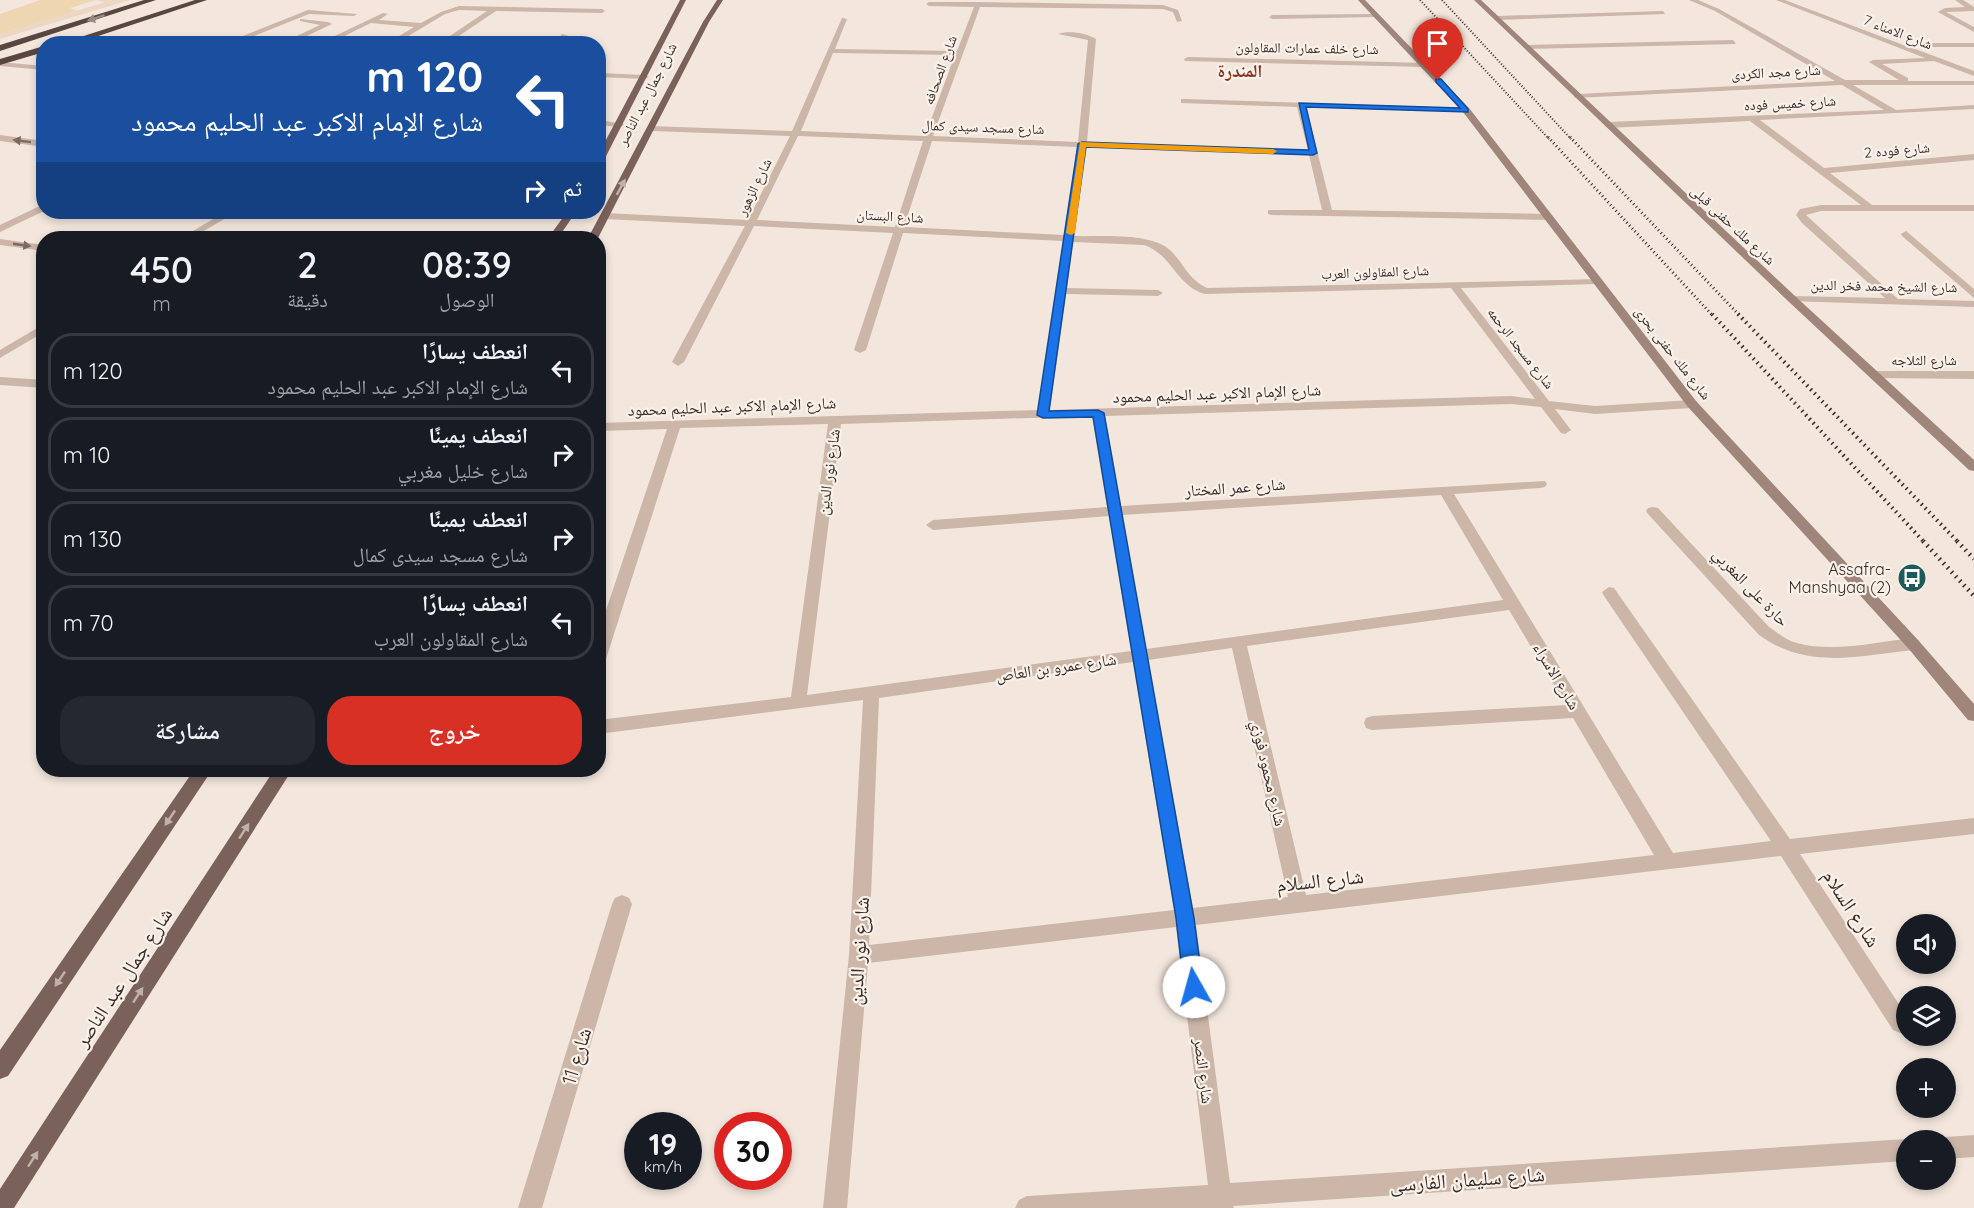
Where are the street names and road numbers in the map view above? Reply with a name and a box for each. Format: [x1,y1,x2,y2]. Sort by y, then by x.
street label: شارع الامناء 7 [1861,11,1935,54]
street label: شارع الصحافه [919,33,962,108]
street label: شارع خلف عمارات المقاولون [1235,38,1379,59]
street label: شارع جمال عبد الناصر [613,40,682,150]
street label: شارع مجد الكردى [1731,61,1821,84]
street label: شارع خميس فوده [1744,92,1837,115]
street label: شارع مسجد سيدى كمال [921,116,1045,139]
street label: شارع فوده 2 [1863,138,1931,163]
street label: شارع الزهور [732,155,776,220]
street label: شارع ملك حفنى قبلى [1686,181,1779,270]
street label: شارع البستان [856,205,924,228]
street label: شارع المقاولون العرب [1321,261,1429,284]
street label: شارع الشيخ محمد فخر الدين [1810,276,1958,297]
street label: شارع ملك حفنى بحرى [1630,303,1715,404]
street label: شارع مسجد الرحمه [1483,304,1559,393]
street label: شارع الثلاجه [1891,351,1957,370]
street label: شارع الإمام الاكبر عبد الحليم محمود [1113,379,1322,408]
street label: شارع الإمام الاكبر عبد الحليم محمود [628,392,837,421]
street label: شارع نور الدين [812,428,845,517]
street label: شارع عمر المختار [1183,474,1286,502]
street label: حارة على المغربي [1707,544,1793,632]
street label: شارع الاسراء [1528,639,1585,714]
street label: شارع عمرو بن العاص [995,649,1118,686]
street label: شارع محمود فوزي [1244,718,1291,829]
street label: شارع السلام [1275,863,1365,899]
street label: شارع السلام [1816,864,1886,953]
street label: شارع نور الدين [842,896,875,1006]
street label: شارع جمال عبد الناصر [68,902,178,1053]
street label: شارع 11 [556,1024,597,1088]
street label: شارع النصر [1189,1036,1218,1105]
street label: شارع سليمان الفارسى [1388,1161,1546,1198]

